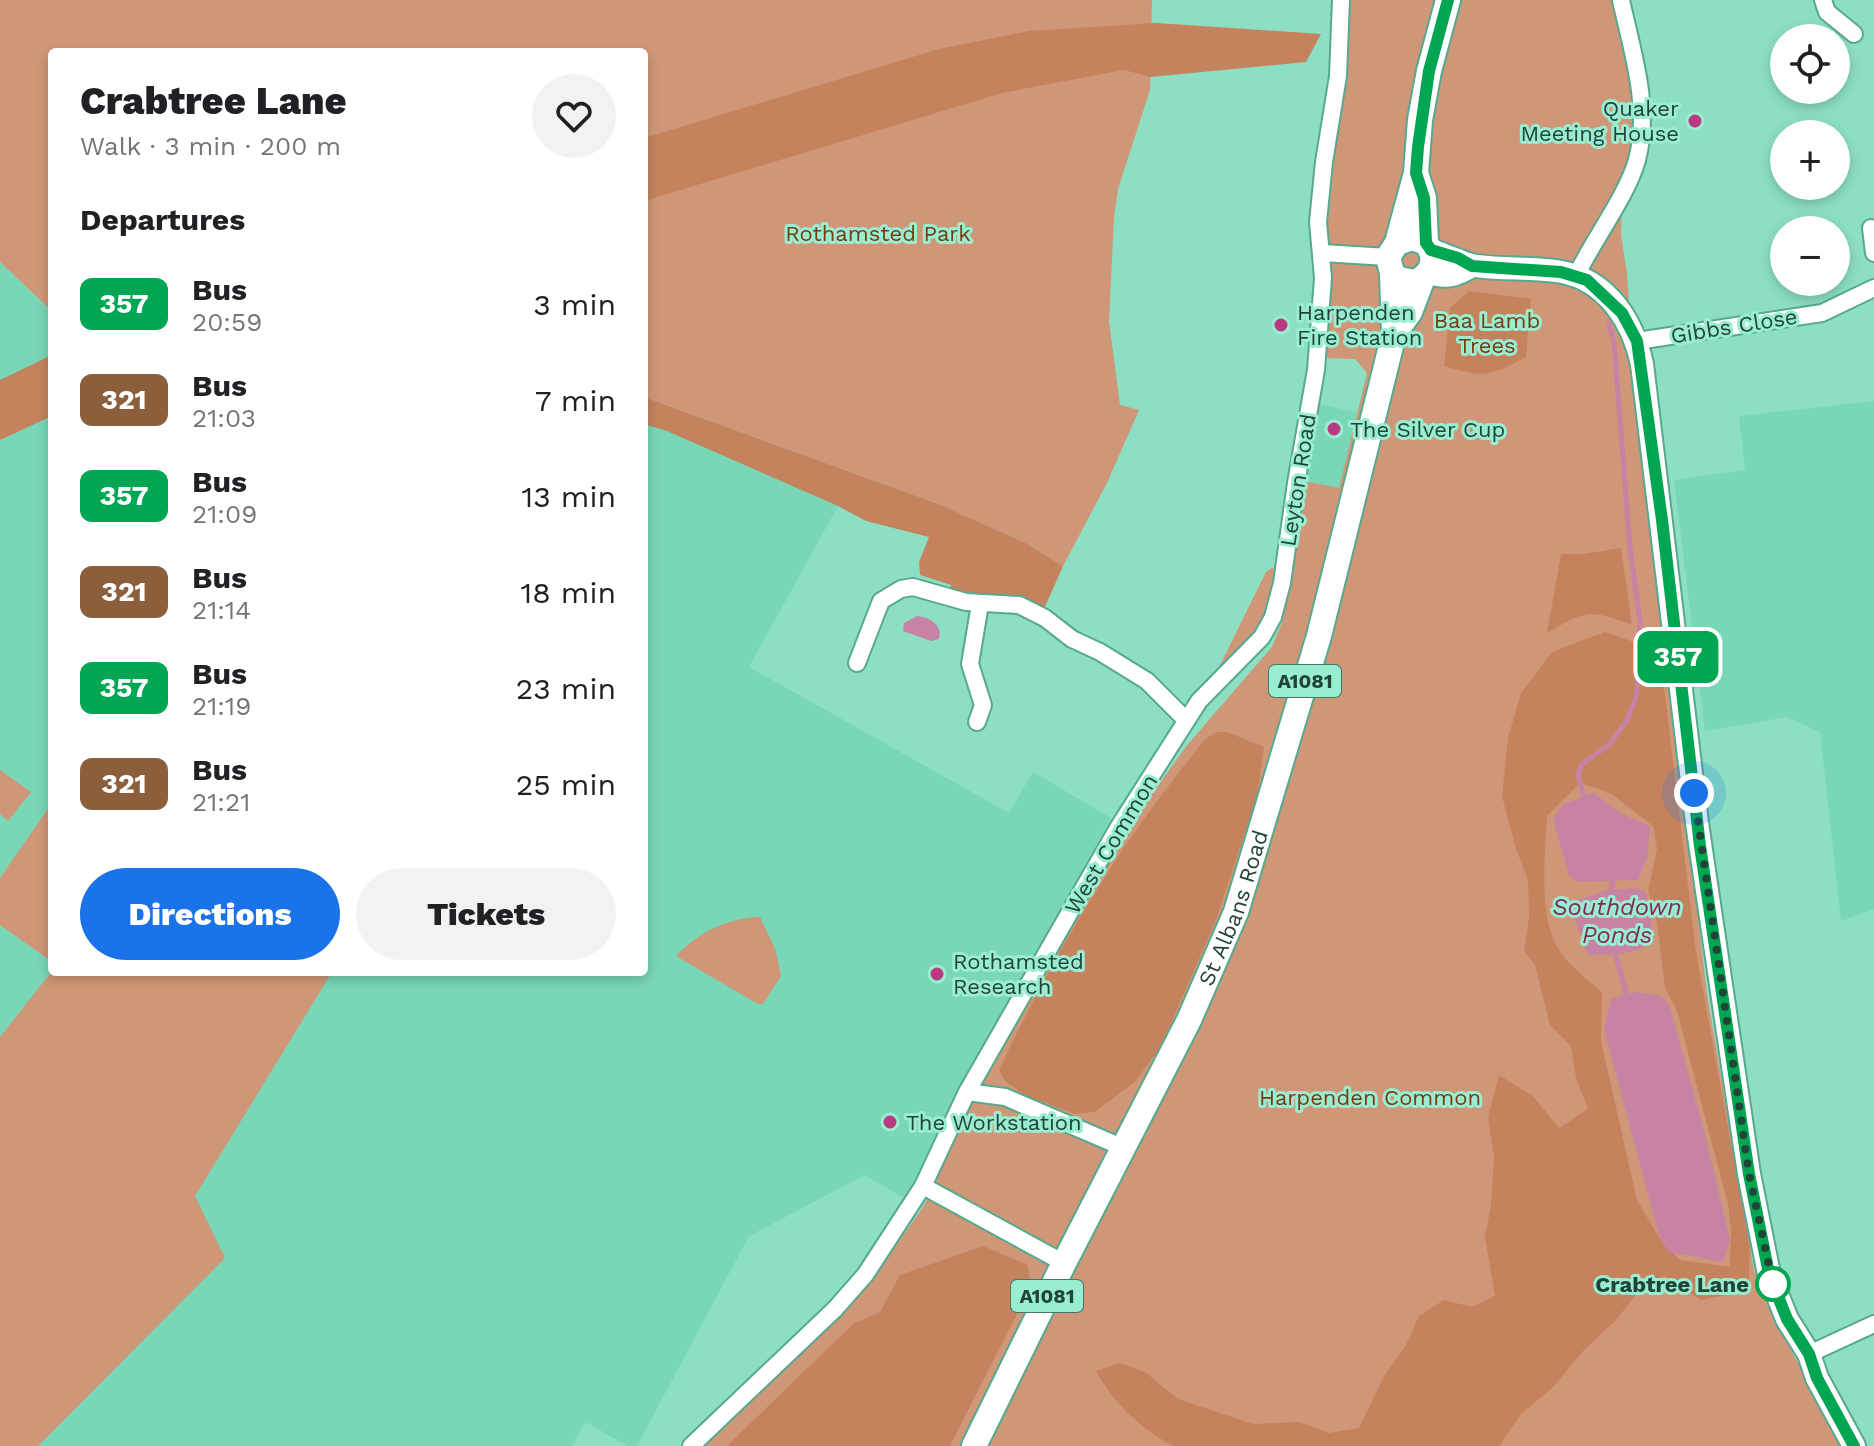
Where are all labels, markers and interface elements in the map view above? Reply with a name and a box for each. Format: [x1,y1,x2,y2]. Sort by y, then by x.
map controls [1770,24,1850,296]
button: locate [1770,24,1850,104]
button: heart [532,74,616,158]
text: Crabtree Lane [80,79,347,123]
place label: Quaker Meeting House [1520,96,1679,146]
marker: Quaker Meeting House [1686,112,1704,130]
button: + [1770,120,1850,200]
text: Walk · 3 min · 200 m [80,131,341,161]
text: Departures [80,202,245,237]
button: − [1770,216,1850,296]
park label: Rothamsted Park [785,221,971,246]
text: Bus [192,272,247,307]
text: 357 [99,287,149,320]
text: 3 min [533,287,616,322]
place label: Harpenden Fire Station [1297,300,1422,350]
street label: Gibbs Close [1669,304,1799,348]
text: 20:59 [192,307,262,337]
park label: Baa Lamb Trees [1434,308,1540,358]
marker: Harpenden Fire Station [1272,316,1290,334]
text: Bus [192,368,247,403]
text: 321 [101,383,147,416]
text: 7 min [535,383,616,418]
text: 21:03 [192,403,256,433]
street label: Leyton Road [1275,412,1321,548]
place label: The Silver Cup [1350,417,1505,442]
marker: The Silver Cup [1325,420,1343,438]
text: Bus [192,464,247,499]
text: 357 [99,479,149,512]
text: 13 min [521,479,616,514]
text: 21:09 [192,499,257,529]
text: Bus [192,560,247,595]
text: 321 [101,575,147,608]
text: 18 min [520,575,616,610]
text: 21:14 [192,595,251,625]
line badge: 357 [1632,631,1724,683]
text: 357 [1653,640,1703,673]
text: Bus [192,656,247,691]
road number: A1081 [1269,665,1341,697]
text: 357 [99,671,149,704]
text: 23 min [516,671,616,706]
text: 21:19 [192,691,251,721]
text: Bus [192,752,247,787]
text: 321 [101,767,147,800]
text: 25 min [516,767,616,802]
street label: West Common [1059,770,1163,918]
your location [1674,773,1714,813]
text: 21:21 [192,787,250,817]
street label: St Albans Road [1193,827,1272,989]
button: Directions [80,868,340,960]
button: Tickets [356,868,616,960]
water label: Southdown Ponds [1552,893,1682,949]
place label: Rothamsted Research [953,949,1084,999]
marker: Rothamsted Research [928,965,946,983]
park label: Harpenden Common [1259,1085,1481,1110]
place label: The Workstation [906,1110,1082,1135]
marker: The Workstation [881,1113,899,1131]
marker: Crabtree Lane [1756,1267,1790,1301]
place label: Crabtree Lane [1595,1272,1749,1297]
road number: A1081 [1011,1280,1083,1312]

